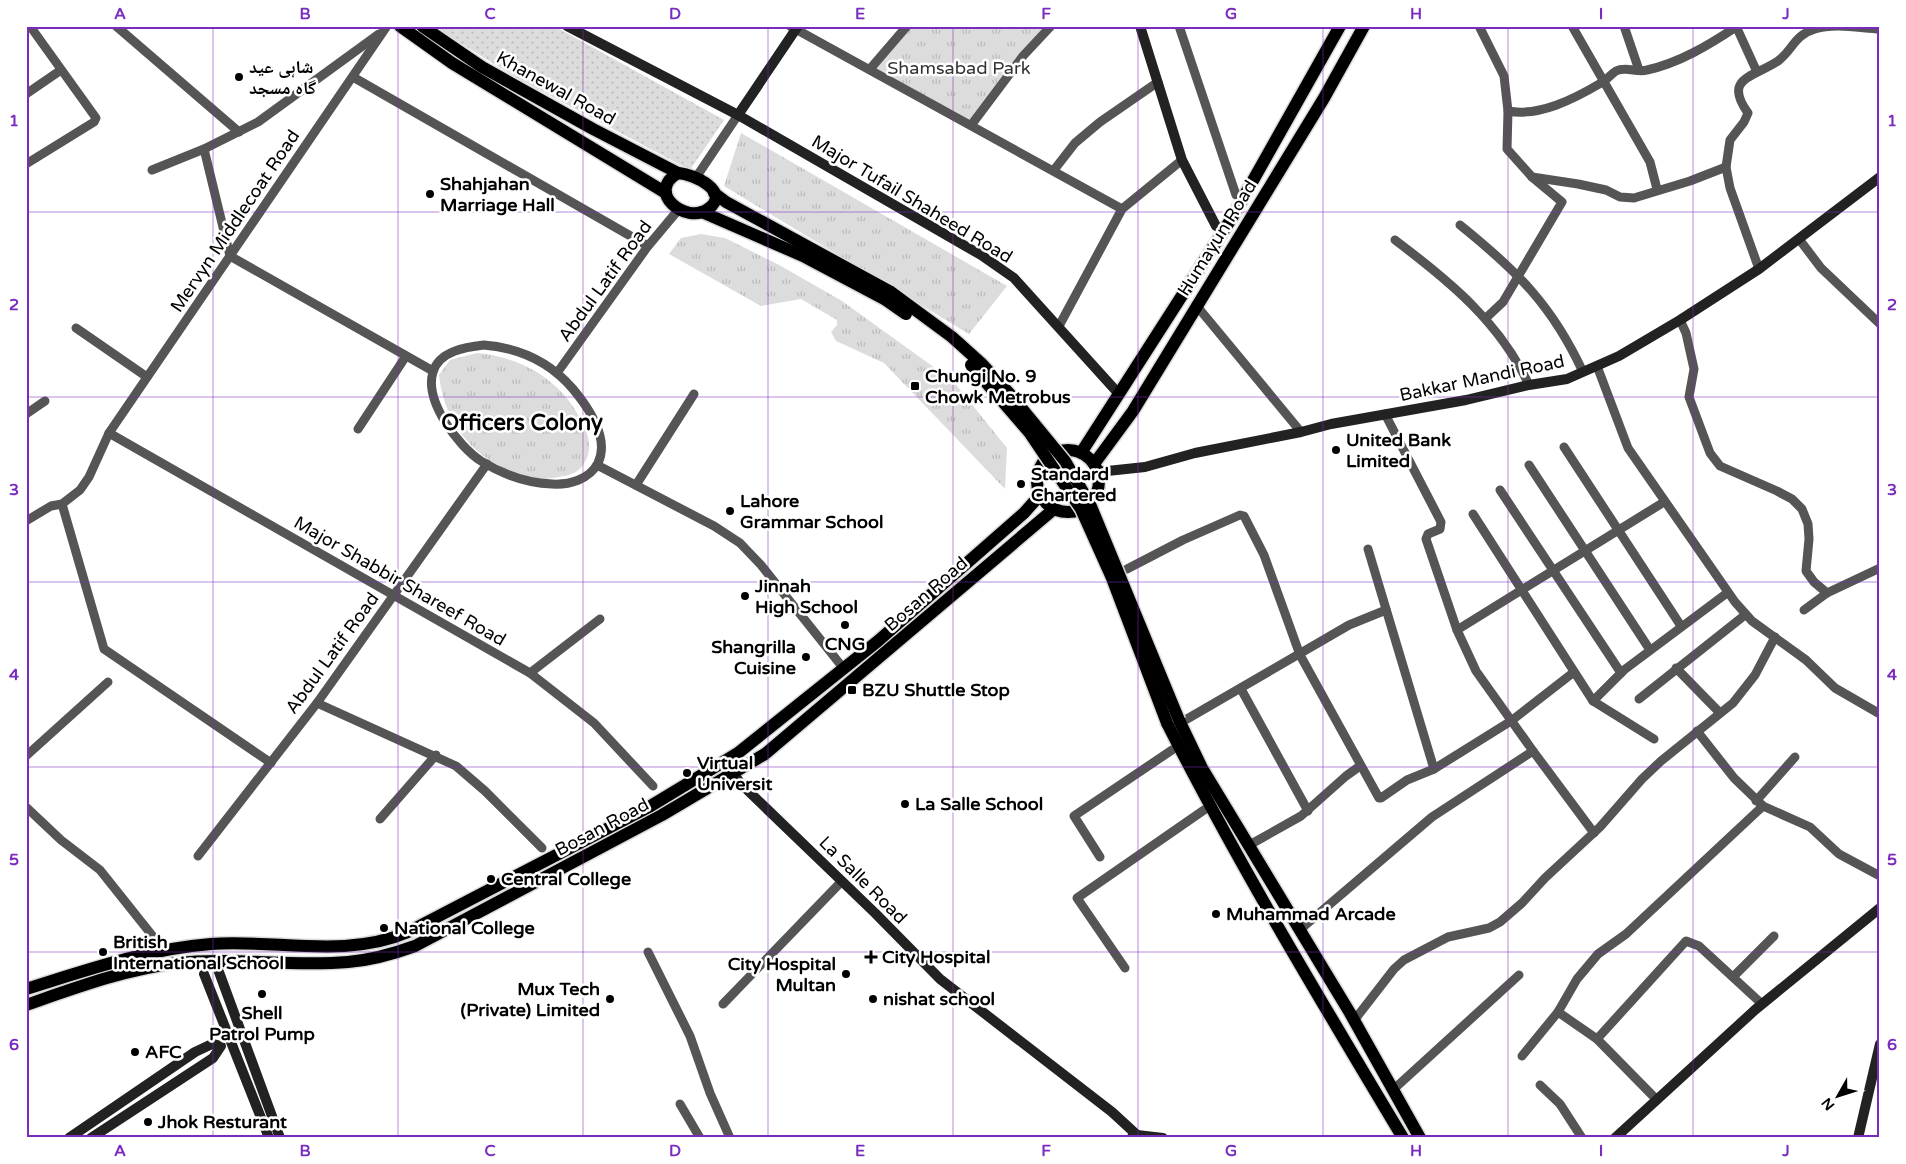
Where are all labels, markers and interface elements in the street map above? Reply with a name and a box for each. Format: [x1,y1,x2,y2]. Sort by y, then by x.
text: A [114,4,126,24]
text: B [299,4,311,24]
text: C [484,4,496,24]
text: D [669,4,681,24]
text: E [855,4,865,24]
text: F [1041,4,1051,24]
text: G [1225,4,1237,24]
text: H [1410,4,1422,24]
text: I [1599,4,1603,24]
text: J [1781,4,1790,24]
street label: Khanewal Road [493,46,619,130]
place label: شاہی عید گاہ مسجد [249,56,316,99]
park label: Shamsabad Park [887,57,1031,79]
marker: شاہی عید گاہ مسجد [233,71,245,83]
text: 1 [9,111,19,131]
text: 1 [1887,111,1897,131]
street label: Mervyn Middlecoat Road [166,126,304,316]
street label: Major Tufail Shaheed Road [808,130,1016,268]
place label: Shahjahan Marriage Hall [440,173,555,216]
street label: Humayun Road [1173,176,1261,300]
marker: Shahjahan Marriage Hall [424,188,436,200]
street label: Abdul Latif Road [554,216,656,346]
text: 2 [9,295,19,315]
text: 2 [1887,295,1897,315]
street label: Bakkar Mandi Road [1398,350,1566,406]
place label: Chungi No. 9 Chowk Metrobus [925,365,1071,408]
marker: Chungi No. 9 Chowk Metrobus [909,380,921,392]
district label: Officers Colony [441,410,603,436]
place label: United Bank Limited [1346,429,1451,472]
marker: United Bank Limited [1330,444,1342,456]
place label: Standard Chartered [1031,463,1117,506]
marker: Standard Chartered [1015,478,1027,490]
text: 3 [9,480,19,500]
text: 3 [1887,480,1897,500]
place label: Lahore Grammar School [740,490,883,533]
marker: Lahore Grammar School [724,505,736,517]
street label: Major Shabbir Shareef Road [290,511,510,651]
street label: Bosan Road [880,552,972,636]
place label: Jinnah High School [754,575,858,618]
street label: Abdul Latif Road [281,588,383,718]
marker: Jinnah High School [739,590,751,602]
marker: CNG [839,619,851,631]
place label: CNG [825,633,865,655]
place label: Shangrilla Cuisine [711,636,796,679]
marker: Shangrilla Cuisine [800,651,812,663]
text: 4 [9,665,19,685]
text: 4 [1887,665,1897,685]
place label: BZU Shuttle Stop [862,679,1010,701]
marker: BZU Shuttle Stop [846,684,858,696]
place label: Virtual Universit [697,752,772,795]
marker: Virtual Universit [681,767,693,779]
street label: Bosan Road [551,793,653,861]
place label: La Salle School [915,793,1043,815]
marker: La Salle School [899,798,911,810]
street label: La Salle Road [814,831,912,929]
text: 5 [9,850,19,870]
text: 5 [1887,850,1897,870]
place label: Central College [501,868,631,890]
marker: Central College [485,873,497,885]
place label: Muhammad Arcade [1226,903,1396,925]
marker: Muhammad Arcade [1210,908,1222,920]
place label: National College [394,917,535,939]
marker: National College [378,922,390,934]
place label: British International School [113,931,284,974]
marker: British International School [97,946,109,958]
place label: City Hospital [882,946,990,968]
marker: City Hospital [864,950,878,964]
place label: City Hospital Multan [728,953,836,996]
marker: City Hospital Multan [840,968,852,980]
place label: Mux Tech (Private) Limited [460,978,600,1021]
marker: Shell Patrol Pump [256,988,268,1000]
place label: nishat school [883,988,995,1010]
marker: Mux Tech (Private) Limited [604,993,616,1005]
marker: nishat school [867,993,879,1005]
place label: Shell Patrol Pump [209,1002,315,1045]
text: 6 [9,1035,19,1055]
text: 6 [1887,1035,1897,1055]
place label: AFC [145,1041,182,1063]
marker: AFC [129,1046,141,1058]
north arrow [1814,1072,1864,1122]
text: N [1818,1094,1838,1114]
place label: Jhok Resturant [157,1111,287,1133]
marker: Jhok Resturant [142,1116,154,1128]
text: A [114,1141,126,1161]
text: B [299,1141,311,1161]
text: C [484,1141,496,1161]
text: D [669,1141,681,1161]
text: E [855,1141,865,1161]
text: F [1041,1141,1051,1161]
text: G [1225,1141,1237,1161]
text: H [1410,1141,1422,1161]
text: I [1599,1141,1603,1161]
text: J [1781,1141,1790,1161]

